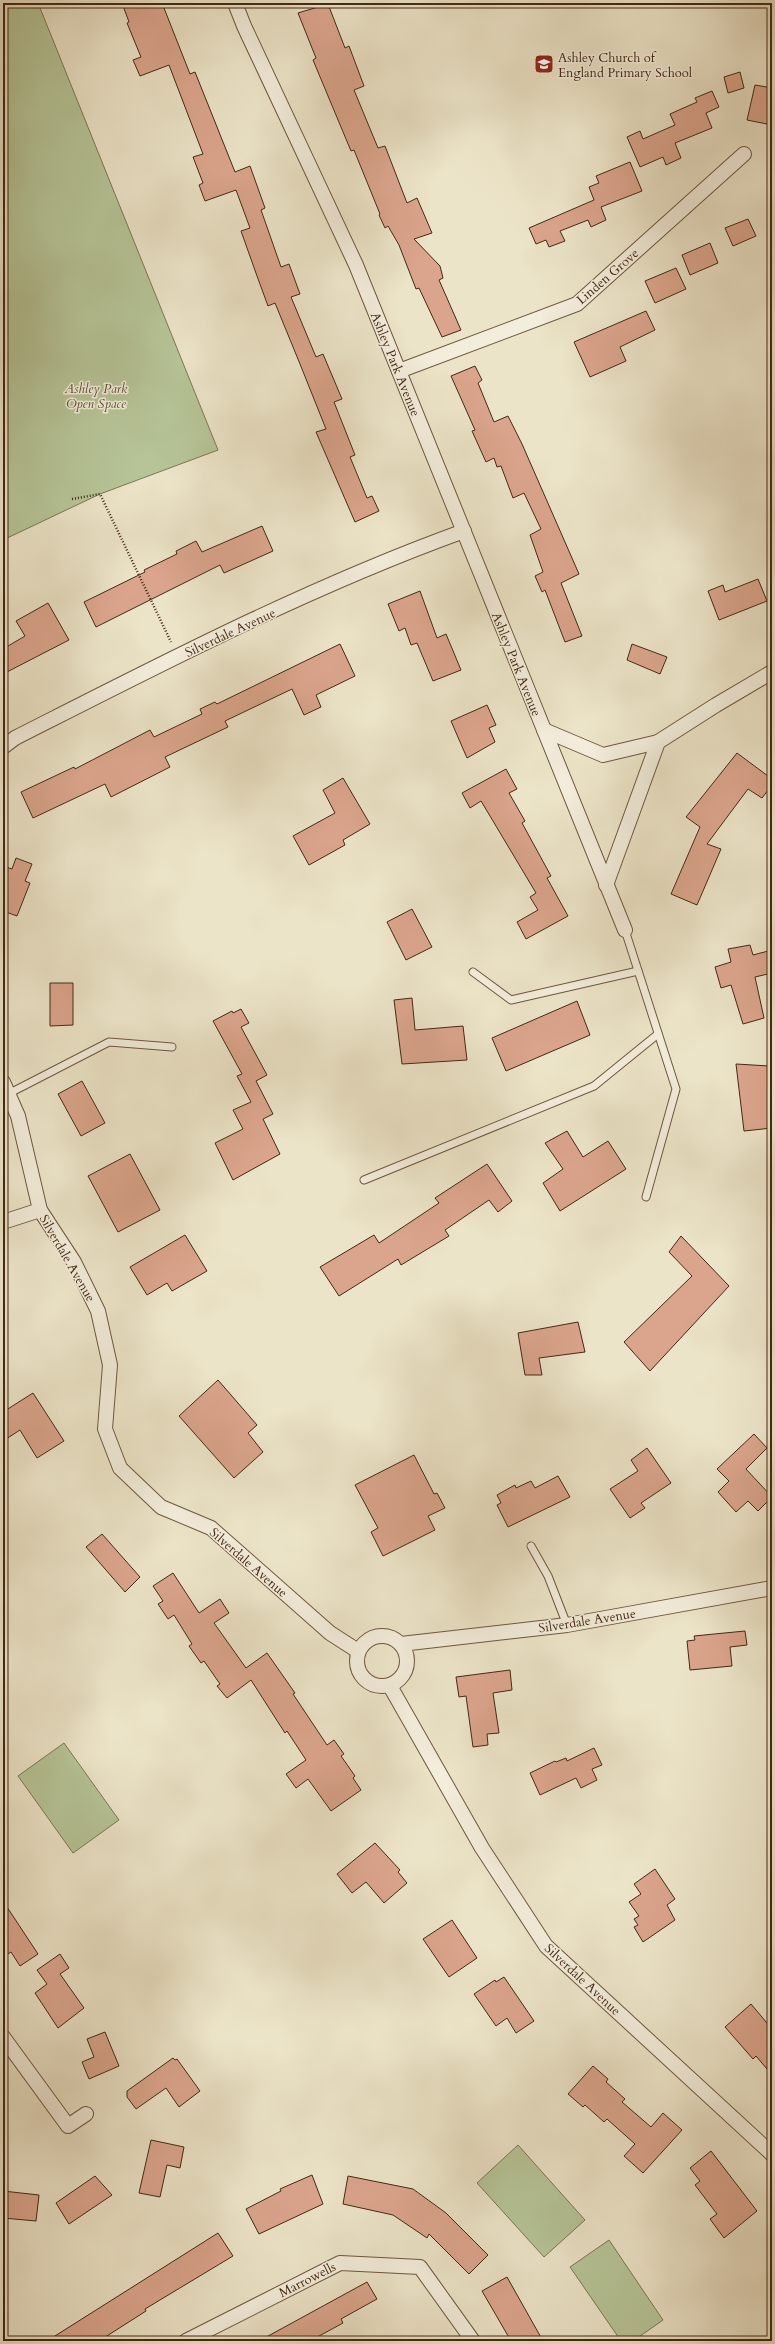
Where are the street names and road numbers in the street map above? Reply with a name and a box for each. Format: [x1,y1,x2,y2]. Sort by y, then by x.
street label: Linden Grove [573,245,643,309]
street label: Ashley Park Avenue [366,310,424,419]
street label: Silverdale Avenue [182,604,279,662]
street label: Ashley Park Avenue [487,610,545,719]
street label: Silverdale Avenue [35,1212,99,1306]
street label: Silverdale Avenue [205,1524,291,1602]
street label: Silverdale Avenue [537,1604,637,1638]
street label: Silverdale Avenue [540,1940,624,2020]
street label: Marrowells [276,2258,339,2302]

